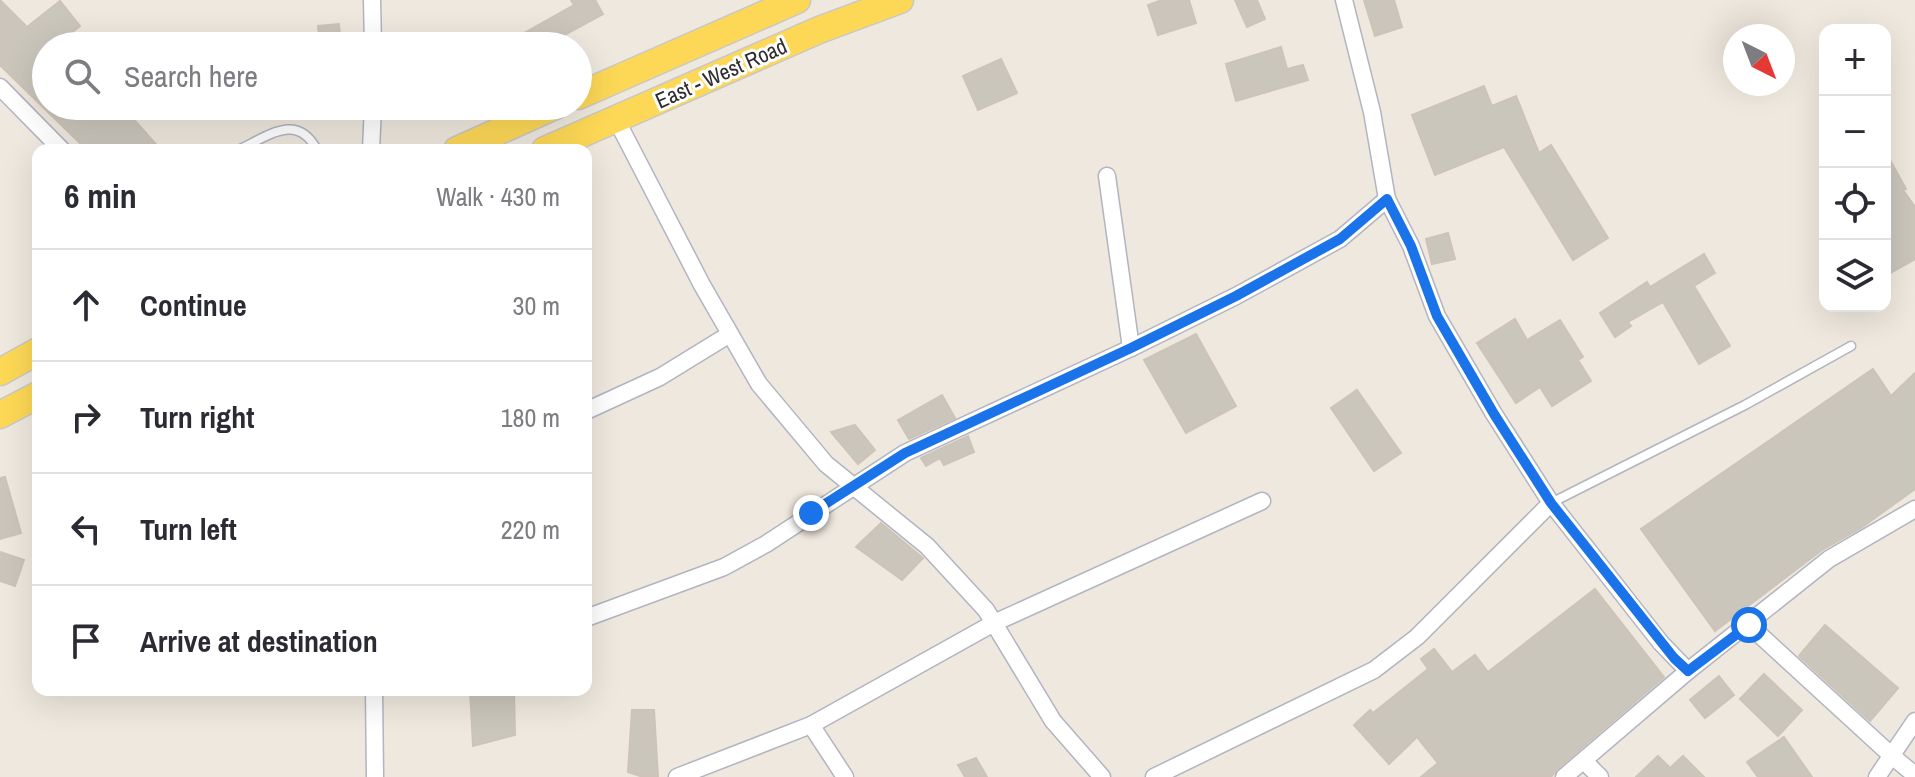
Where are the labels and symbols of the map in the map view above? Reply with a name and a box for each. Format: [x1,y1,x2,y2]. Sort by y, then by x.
north arrow [1723,24,1795,96]
street label: East - West Road [650,31,792,115]
route end [793,495,829,531]
route start [1731,607,1767,643]

